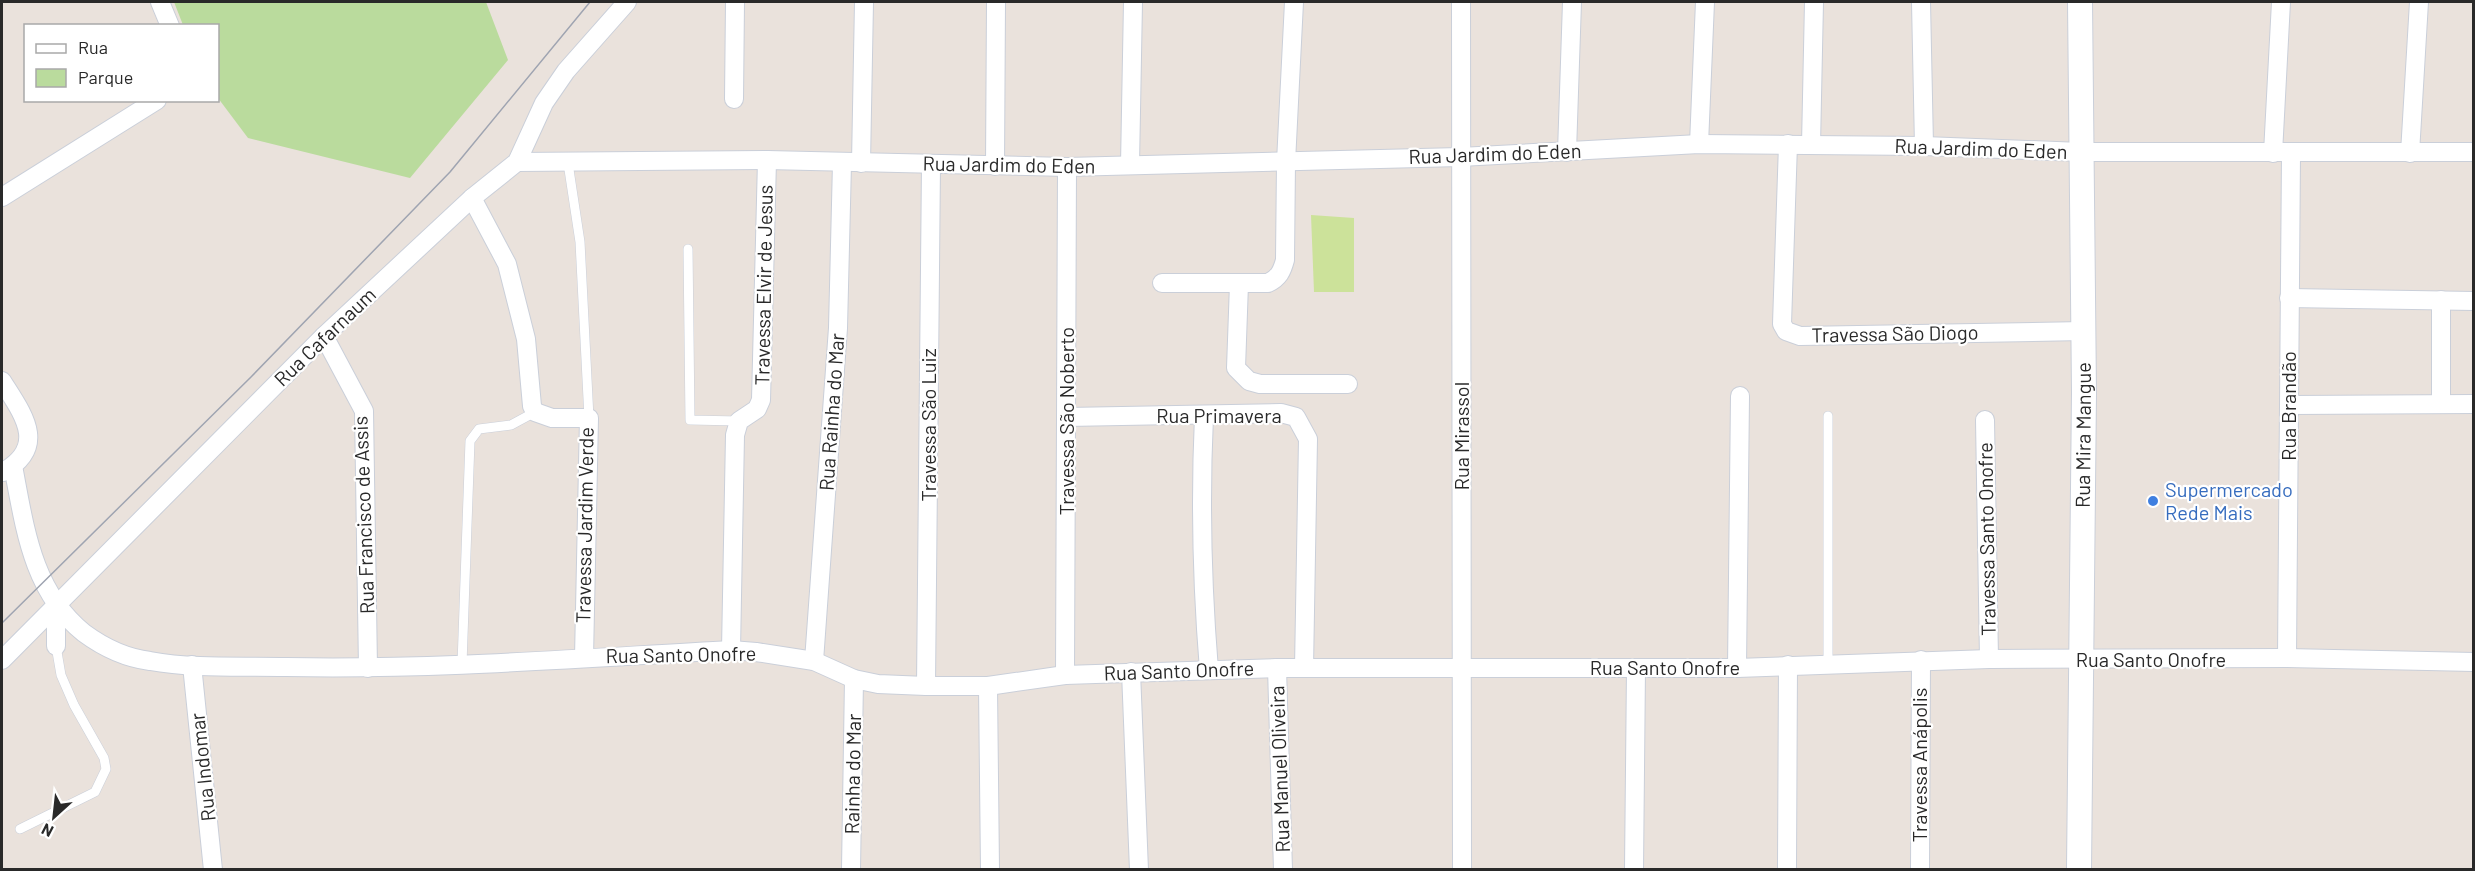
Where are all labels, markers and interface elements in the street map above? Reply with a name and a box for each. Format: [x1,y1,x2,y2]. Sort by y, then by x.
legend [24,24,219,102]
text: Rua [78,36,108,58]
text: Parque [78,66,133,88]
street label: Rua Jardim do Eden [1894,133,2068,163]
street label: Rua Jardim do Eden [1408,138,1582,168]
street label: Rua Jardim do Eden [922,150,1096,178]
street label: Travessa Elvir de Jesus [749,184,777,385]
street label: Rua Cafarnaum [269,282,380,391]
street label: Travessa São Diogo [1811,320,1979,346]
street label: Travessa São Noberto [1054,327,1078,515]
street label: Rua Rainha do Mar [814,332,848,492]
street label: Travessa São Luiz [916,348,940,502]
street label: Rua Brandão [2276,351,2300,461]
street label: Rua Mira Mangue [2070,362,2095,508]
street label: Rua Mirassol [1449,382,1473,490]
street label: Rua Primavera [1156,403,1282,427]
street label: Rua Francisco de Assis [348,416,378,614]
street label: Travessa Jardim Verde [570,427,598,623]
street label: Travessa Santo Onofre [1972,442,2000,636]
place label: Supermercado Rede Mais [2165,477,2293,524]
marker: Supermercado Rede Mais [2146,494,2160,508]
street label: Rua Santo Onofre [606,641,756,667]
street label: Rua Santo Onofre [2076,647,2226,671]
street label: Rua Santo Onofre [1103,655,1255,685]
street label: Rua Santo Onofre [1590,655,1740,679]
street label: Rua Manuel Oliveira [1264,685,1294,853]
street label: Travessa Anápolis [1907,688,1931,842]
street label: Rua Indomar [184,712,220,822]
street label: Rainha do Mar [839,713,865,835]
north arrow [24,787,84,847]
text: N [38,820,56,842]

